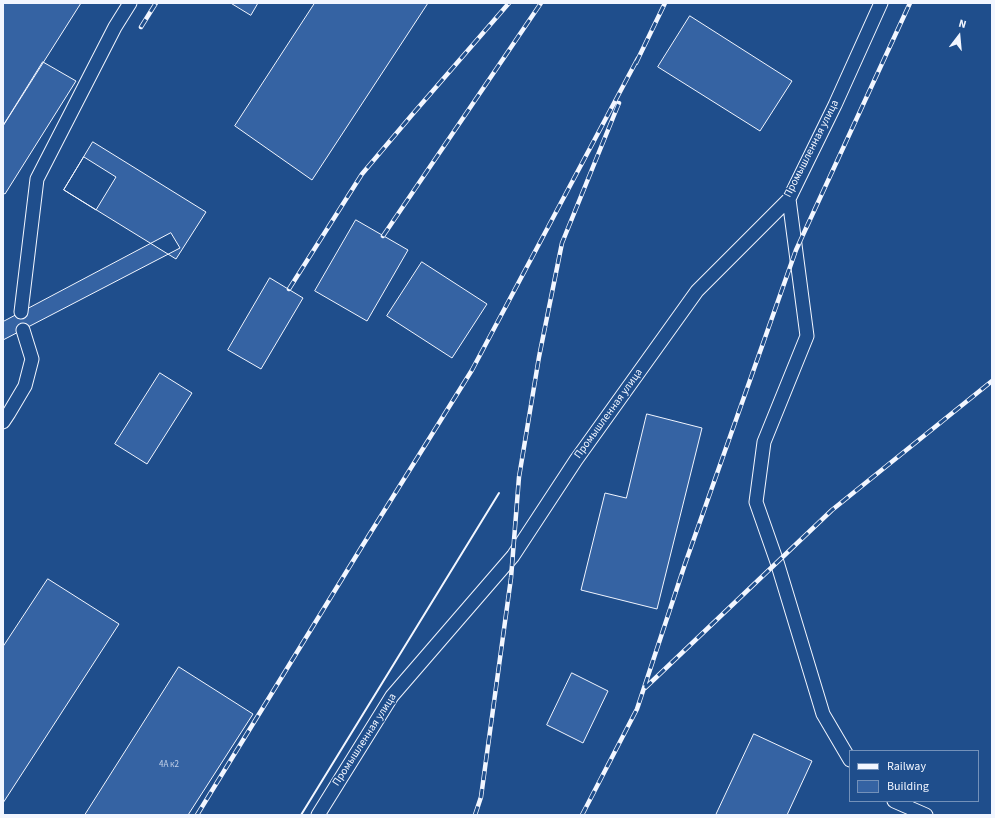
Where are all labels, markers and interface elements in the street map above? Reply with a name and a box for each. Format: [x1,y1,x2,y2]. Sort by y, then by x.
north arrow [939,16,979,56]
text: N [957,16,968,32]
street label: Промышленная улица [782,98,842,200]
street label: Промышленная улица [572,367,646,461]
street label: Промышленная улица [330,691,400,789]
legend [849,750,979,802]
text: Railway [887,758,926,775]
house number: 4А к2 [159,760,179,770]
text: Building [887,778,929,795]

